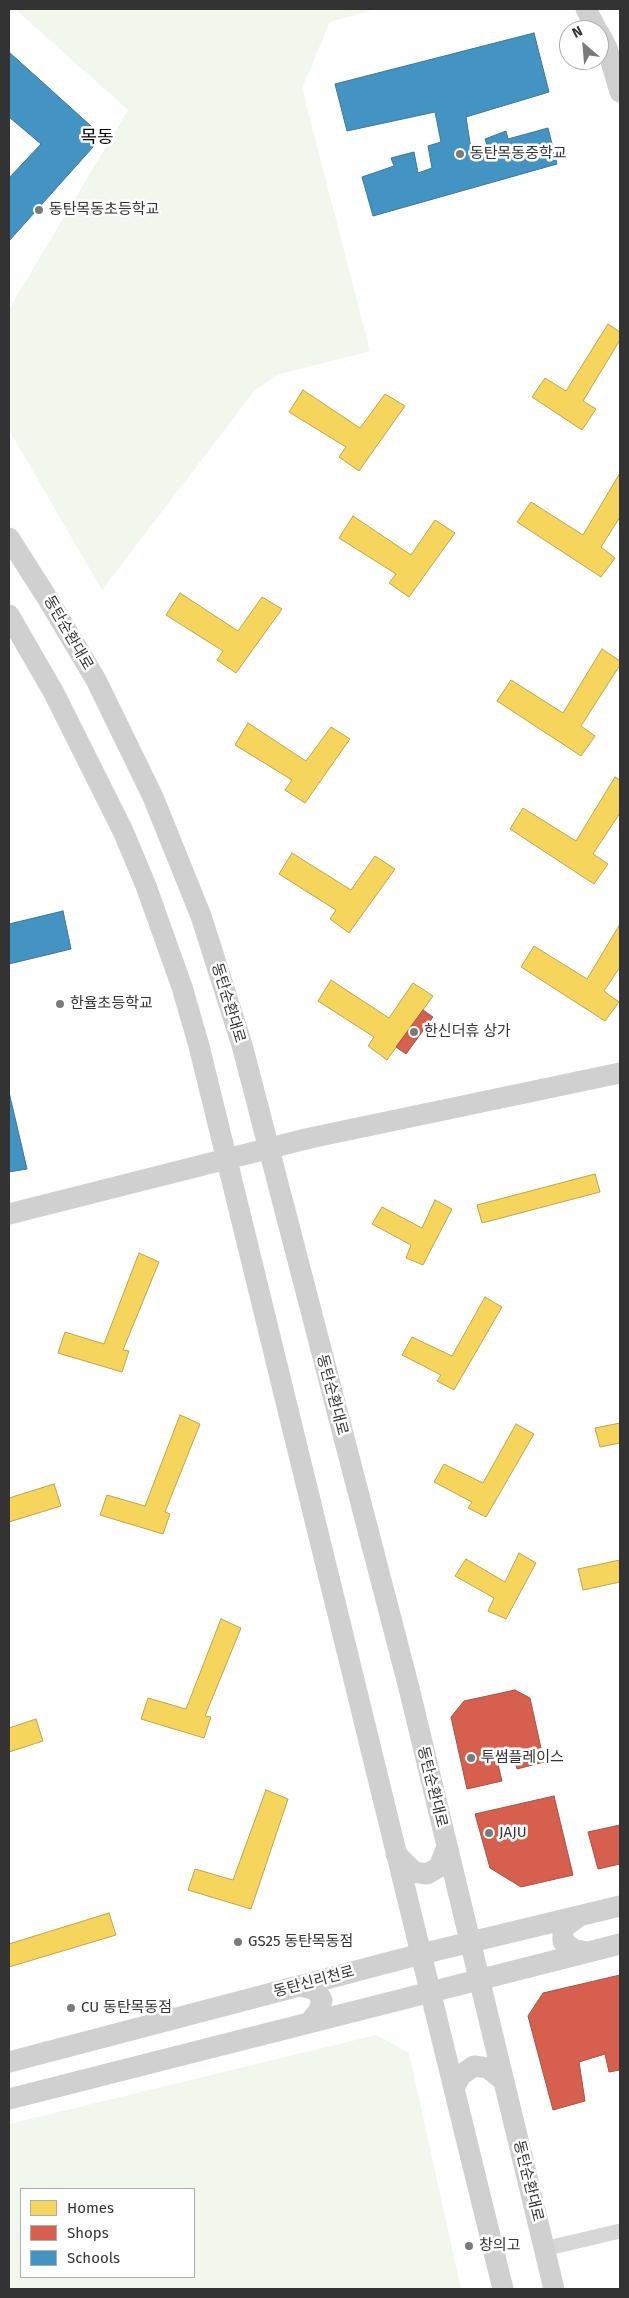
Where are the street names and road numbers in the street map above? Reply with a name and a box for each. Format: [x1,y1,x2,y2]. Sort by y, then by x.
street label: 동탄순환대로 [40,593,96,673]
street label: 동탄순환대로 [207,961,249,1045]
street label: 동탄순환대로 [313,1353,351,1437]
street label: 동탄순환대로 [413,1745,451,1829]
street label: 동탄신리천로 [272,1963,356,2001]
street label: 동탄순환대로 [509,2139,547,2223]

